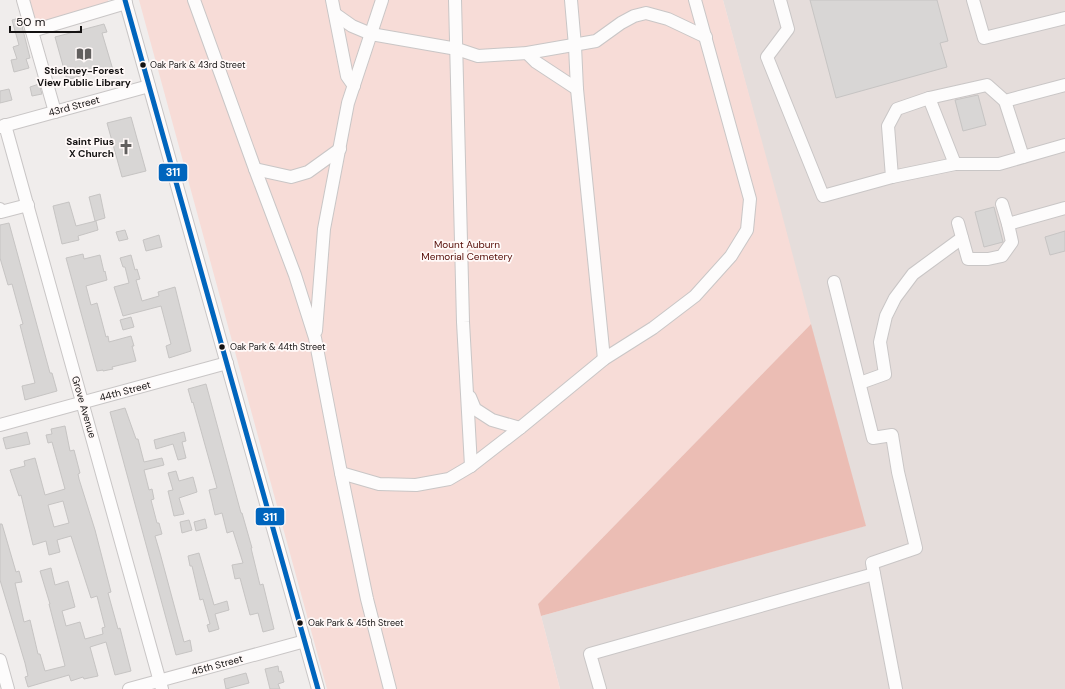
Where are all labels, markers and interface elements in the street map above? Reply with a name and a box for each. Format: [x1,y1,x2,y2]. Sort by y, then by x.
scale bar [10,8,81,34]
text: 50 m [16,14,45,30]
library icon: Stickney-Forest View Public Library [75,45,93,63]
place label: Oak Park & 43rd Street [150,59,246,71]
marker: Oak Park & 43rd Street [138,60,148,70]
place label: Stickney-Forest View Public Library [37,64,131,89]
street label: 43rd Street [47,93,101,119]
place label: Saint Pius X Church [66,135,114,160]
church icon: Saint Pius X Church [117,138,135,156]
line badge: 311 [158,163,188,182]
text: 311 [166,165,180,179]
park label: Mount Auburn Memorial Cemetery [421,238,513,263]
place label: Oak Park & 44th Street [230,341,326,353]
marker: Oak Park & 44th Street [217,342,227,352]
street label: Grove Avenue [69,374,99,440]
street label: 44th Street [98,378,152,404]
line badge: 311 [255,507,285,526]
text: 311 [263,510,277,524]
place label: Oak Park & 45th Street [308,617,404,629]
marker: Oak Park & 45th Street [295,618,305,628]
street label: 45th Street [190,652,244,678]

